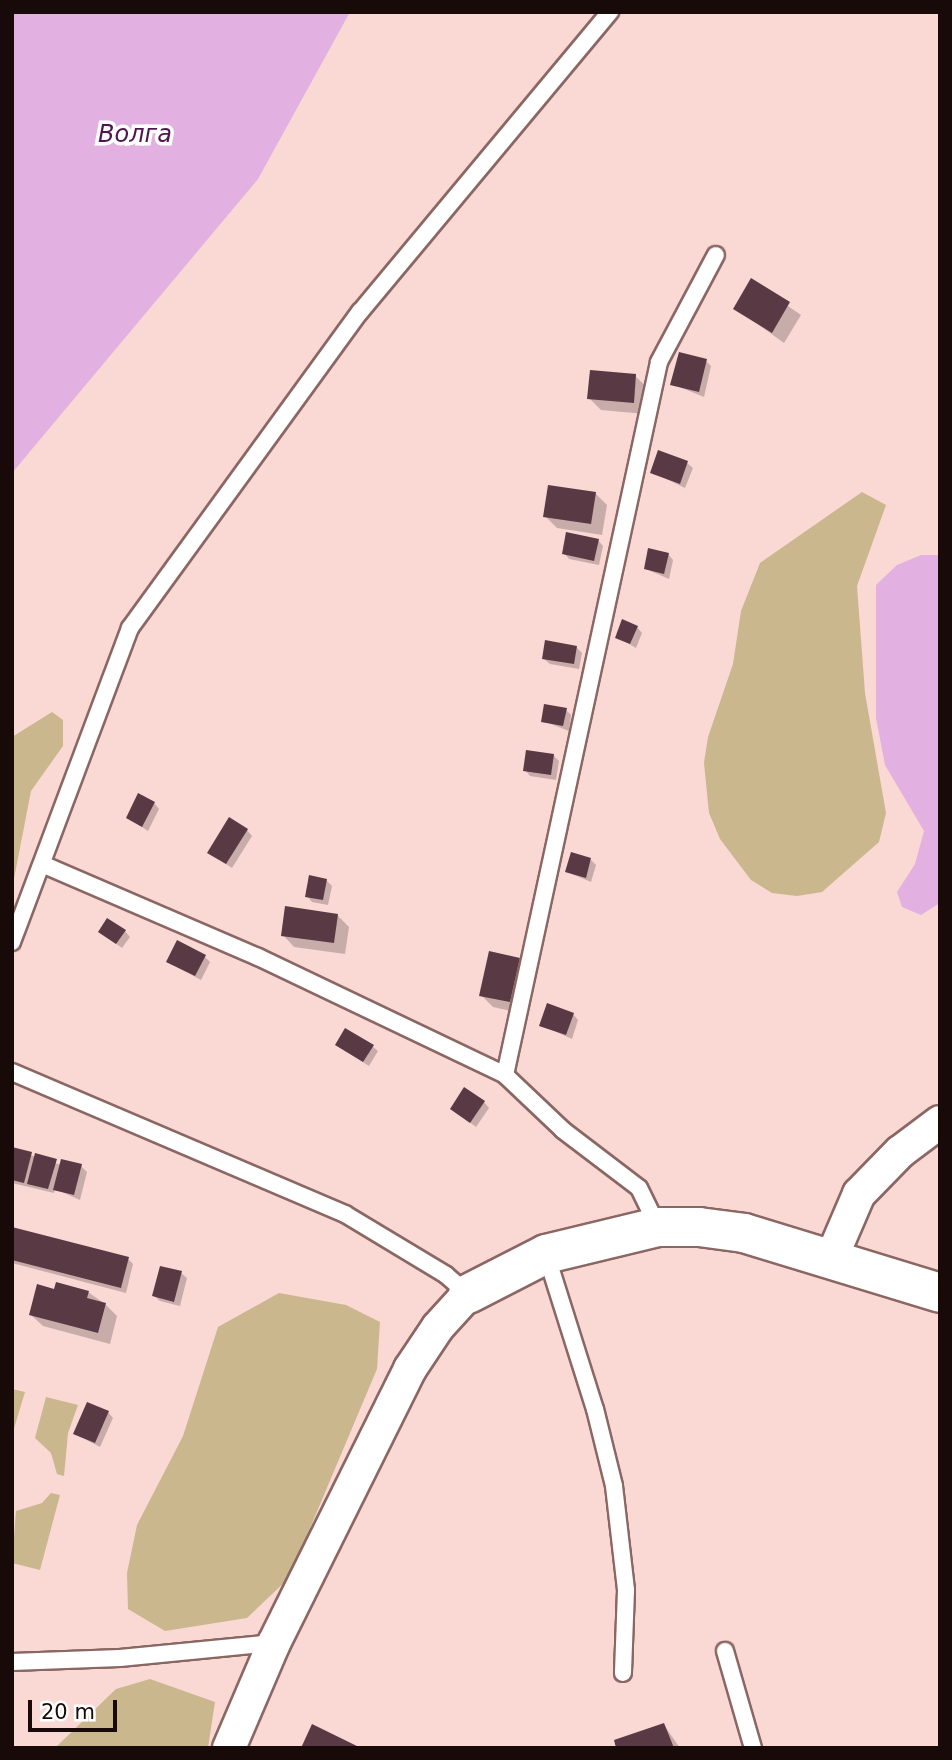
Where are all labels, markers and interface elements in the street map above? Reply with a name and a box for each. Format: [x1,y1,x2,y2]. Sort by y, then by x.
water label: Волга [98,121,172,149]
scale bar [32,1686,121,1730]
text: 20 m [41,1700,95,1724]

